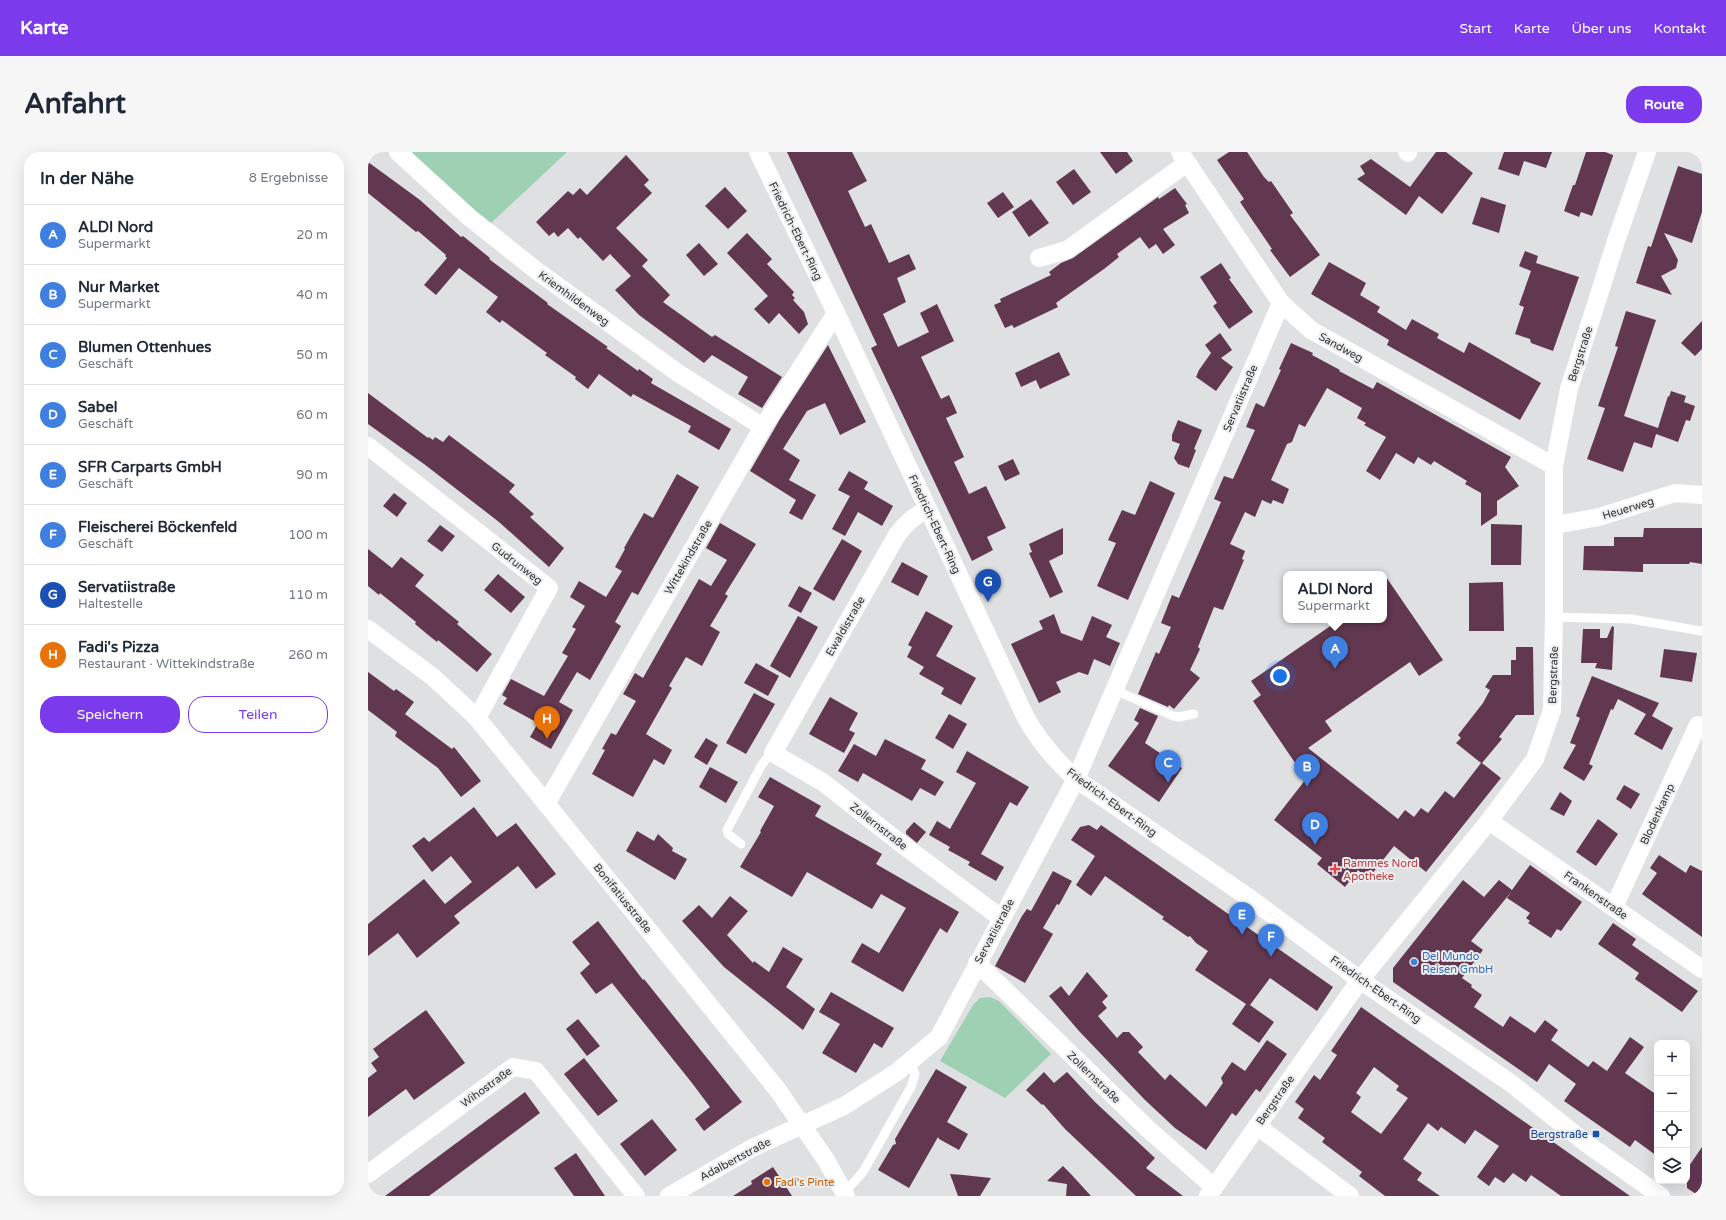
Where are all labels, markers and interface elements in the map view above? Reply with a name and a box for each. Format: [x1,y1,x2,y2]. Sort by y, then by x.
text: Karte [20,17,69,39]
text: Start [1460,20,1492,37]
text: Karte [1514,20,1550,37]
text: Über uns [1572,20,1632,37]
text: Kontakt [1654,20,1706,37]
button: Route [1626,86,1702,123]
text: Anfahrt [24,87,126,121]
text: In der Nähe [40,168,134,189]
text: 8 Ergebnisse [249,170,328,186]
street label: Friedrich-Ebert-Ring [766,180,825,283]
text: ALDI Nord [78,218,153,236]
text: A [48,227,58,243]
text: 20 m [296,227,328,243]
text: Supermarkt [78,236,151,252]
street label: Kriemhildenweg [536,268,612,328]
text: Nur Market [78,278,160,296]
text: B [48,287,58,303]
text: 40 m [296,287,328,303]
text: Supermarkt [78,296,151,312]
street label: Bergstraße [1565,325,1596,384]
street label: Sandweg [1316,330,1365,365]
text: Blumen Ottenhues [78,338,212,356]
text: C [48,347,58,363]
text: 50 m [296,347,328,363]
text: Geschäft [78,356,133,372]
street label: Servatiistraße [1221,363,1260,434]
text: Sabel [78,398,117,416]
text: D [48,407,58,423]
text: 60 m [296,407,328,423]
text: Geschäft [78,416,133,432]
text: SFR Carparts GmbH [78,458,222,476]
text: E [49,467,57,483]
text: 90 m [296,467,328,483]
street label: Friedrich-Ebert-Ring [906,473,963,576]
text: Geschäft [78,476,133,492]
street label: Heuerweg [1601,494,1656,522]
text: Fleischerei Böckenfeld [78,518,237,536]
street label: Wittekindstraße [662,518,715,597]
text: F [49,527,57,543]
text: 100 m [288,527,328,543]
text: Geschäft [78,536,133,552]
street label: Gudrunweg [489,539,545,587]
pin: G [975,569,1001,602]
popup [1283,571,1387,623]
text: Servatiistraße [78,578,175,596]
text: ALDI Nord [1297,580,1373,598]
text: G [48,587,58,603]
text: 110 m [288,587,328,603]
street label: Ewaldistraße [823,594,868,658]
text: Haltestelle [78,596,143,612]
text: Supermarkt [1297,598,1370,614]
pin: A [1322,636,1348,669]
text: Fadi's Pizza [78,638,159,656]
street label: Bergstraße [1546,646,1561,704]
text: H [48,647,58,663]
text: 260 m [288,647,328,663]
text: Restaurant · Wittekindstraße [78,656,255,672]
your location [1270,666,1290,686]
button: Speichern [40,696,180,733]
button: Teilen [188,696,328,733]
pin: H [534,706,560,739]
pin: C [1155,750,1181,783]
pin: B [1294,754,1320,787]
street label: Friedrich-Ebert-Ring [1064,765,1159,839]
street label: Blodenkamp [1638,782,1677,847]
street label: Zollernstraße [847,800,910,853]
pin: D [1302,812,1328,845]
place label: Rammes Nord Apotheke [1343,857,1418,883]
street label: Bonifatiusstraße [591,861,655,936]
marker: Rammes Nord Apotheke [1330,864,1340,874]
street label: Frankenstraße [1561,869,1630,922]
street label: Servatiistraße [972,897,1017,966]
pin: E [1229,902,1255,935]
pin: F [1258,924,1284,957]
place label: Del Mundo Reisen GmbH [1422,950,1493,976]
street label: Friedrich-Ebert-Ring [1328,953,1424,1026]
marker: Del Mundo Reisen GmbH [1409,957,1419,967]
map controls [1654,1040,1690,1184]
button: + [1654,1040,1690,1076]
street label: Zollernstraße [1064,1049,1123,1106]
street label: Wihostraße [458,1065,514,1110]
street label: Bergstraße [1254,1073,1297,1128]
button: − [1654,1076,1690,1112]
button: locate [1654,1112,1690,1148]
place label: Bergstraße [1530,1128,1588,1141]
marker: Bergstraße [1591,1129,1601,1139]
street label: Adalbertstraße [698,1135,773,1184]
button: layers [1654,1148,1690,1184]
place label: Fadi's Pinte [775,1176,834,1189]
marker: Fadi's Pinte [762,1177,772,1187]

